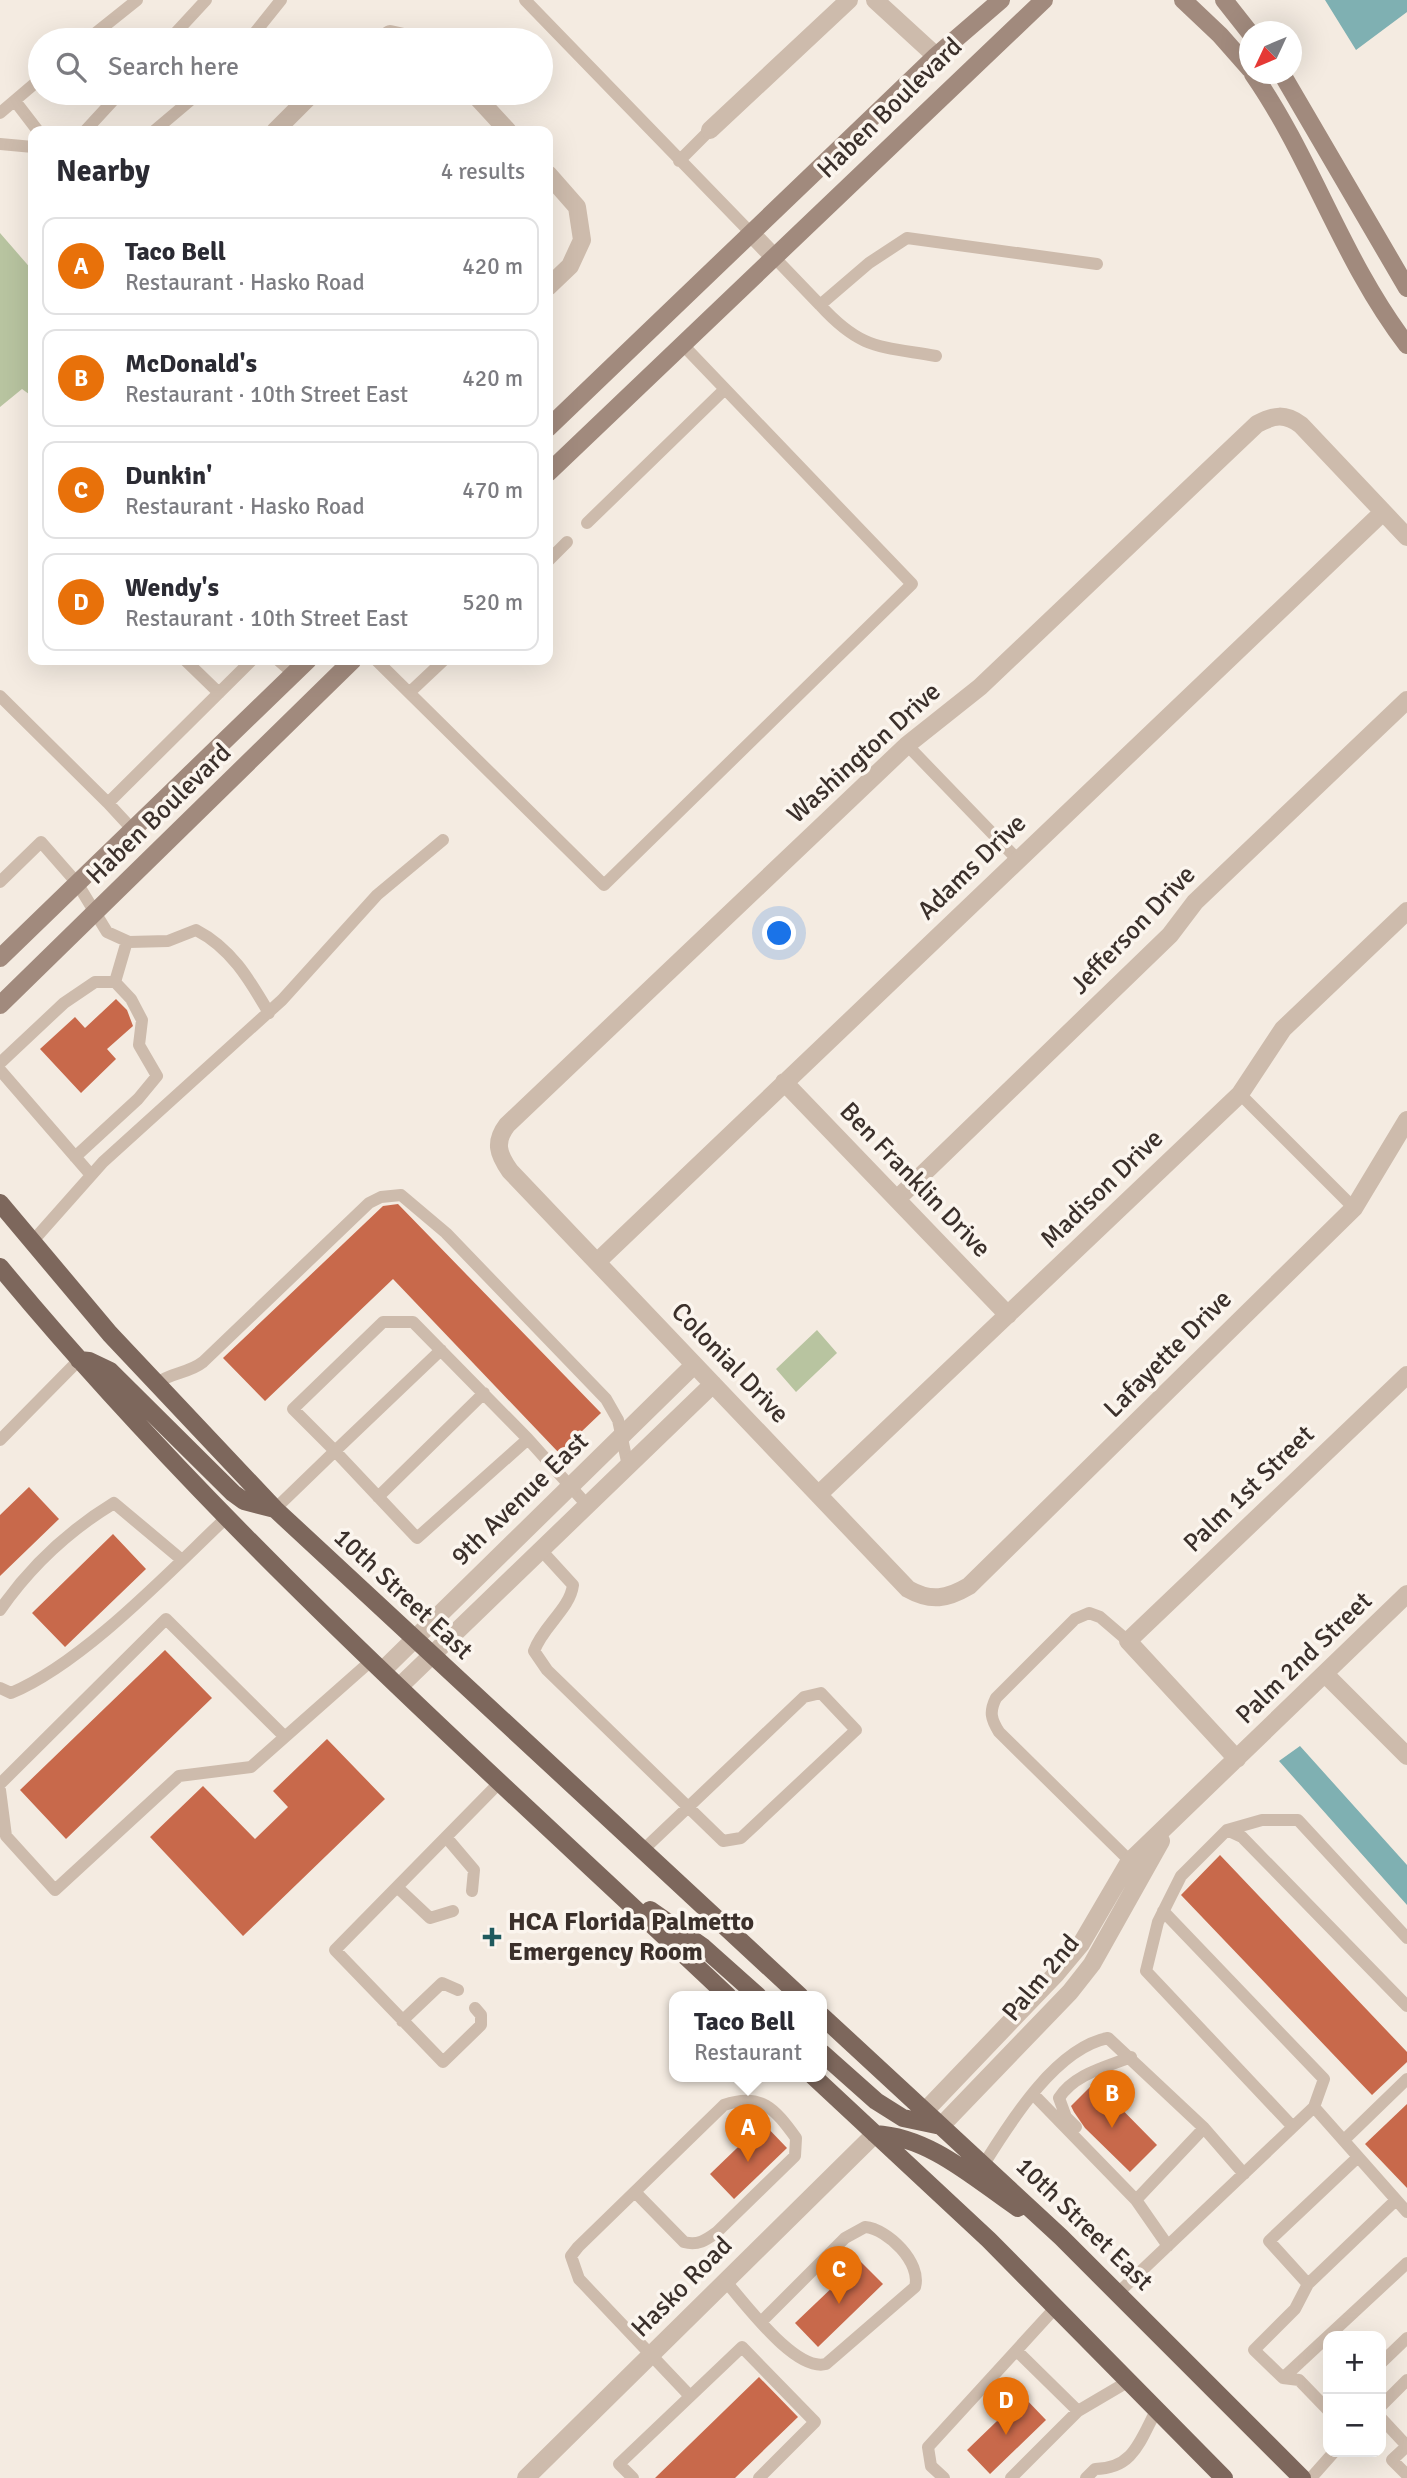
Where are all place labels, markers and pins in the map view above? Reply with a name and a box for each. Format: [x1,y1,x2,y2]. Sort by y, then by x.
place label: HCA Florida Palmetto Emergency Room [508,1906,754,1968]
marker: HCA Florida Palmetto Emergency Room [482,1927,502,1947]
pin: B [1089,2070,1135,2128]
pin: A [725,2104,771,2162]
pin: C [816,2246,862,2304]
pin: D [983,2377,1029,2435]

